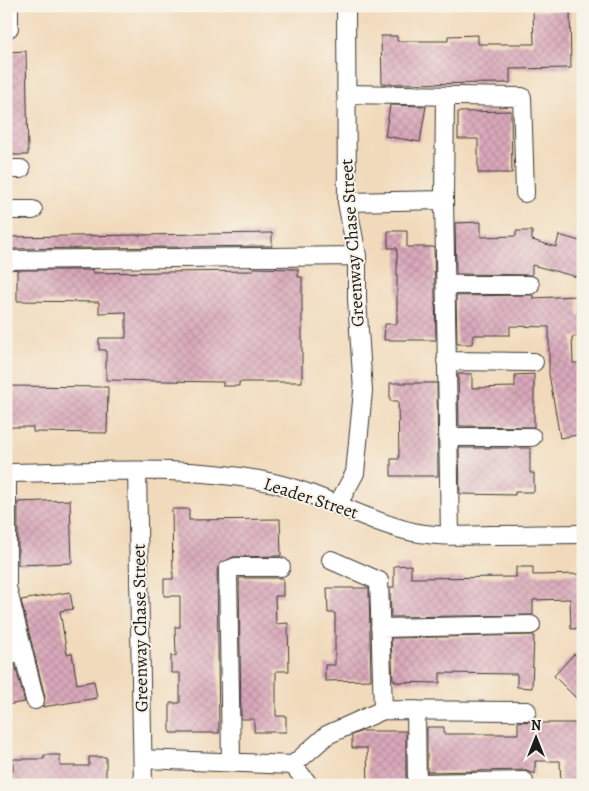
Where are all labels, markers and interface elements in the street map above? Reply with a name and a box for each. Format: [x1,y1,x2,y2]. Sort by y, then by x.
street label: Greenway Chase Street [334,158,370,328]
street label: Leader Street [261,471,361,525]
street label: Greenway Chase Street [127,544,153,712]
north arrow [512,714,562,764]
text: N [531,716,541,735]

